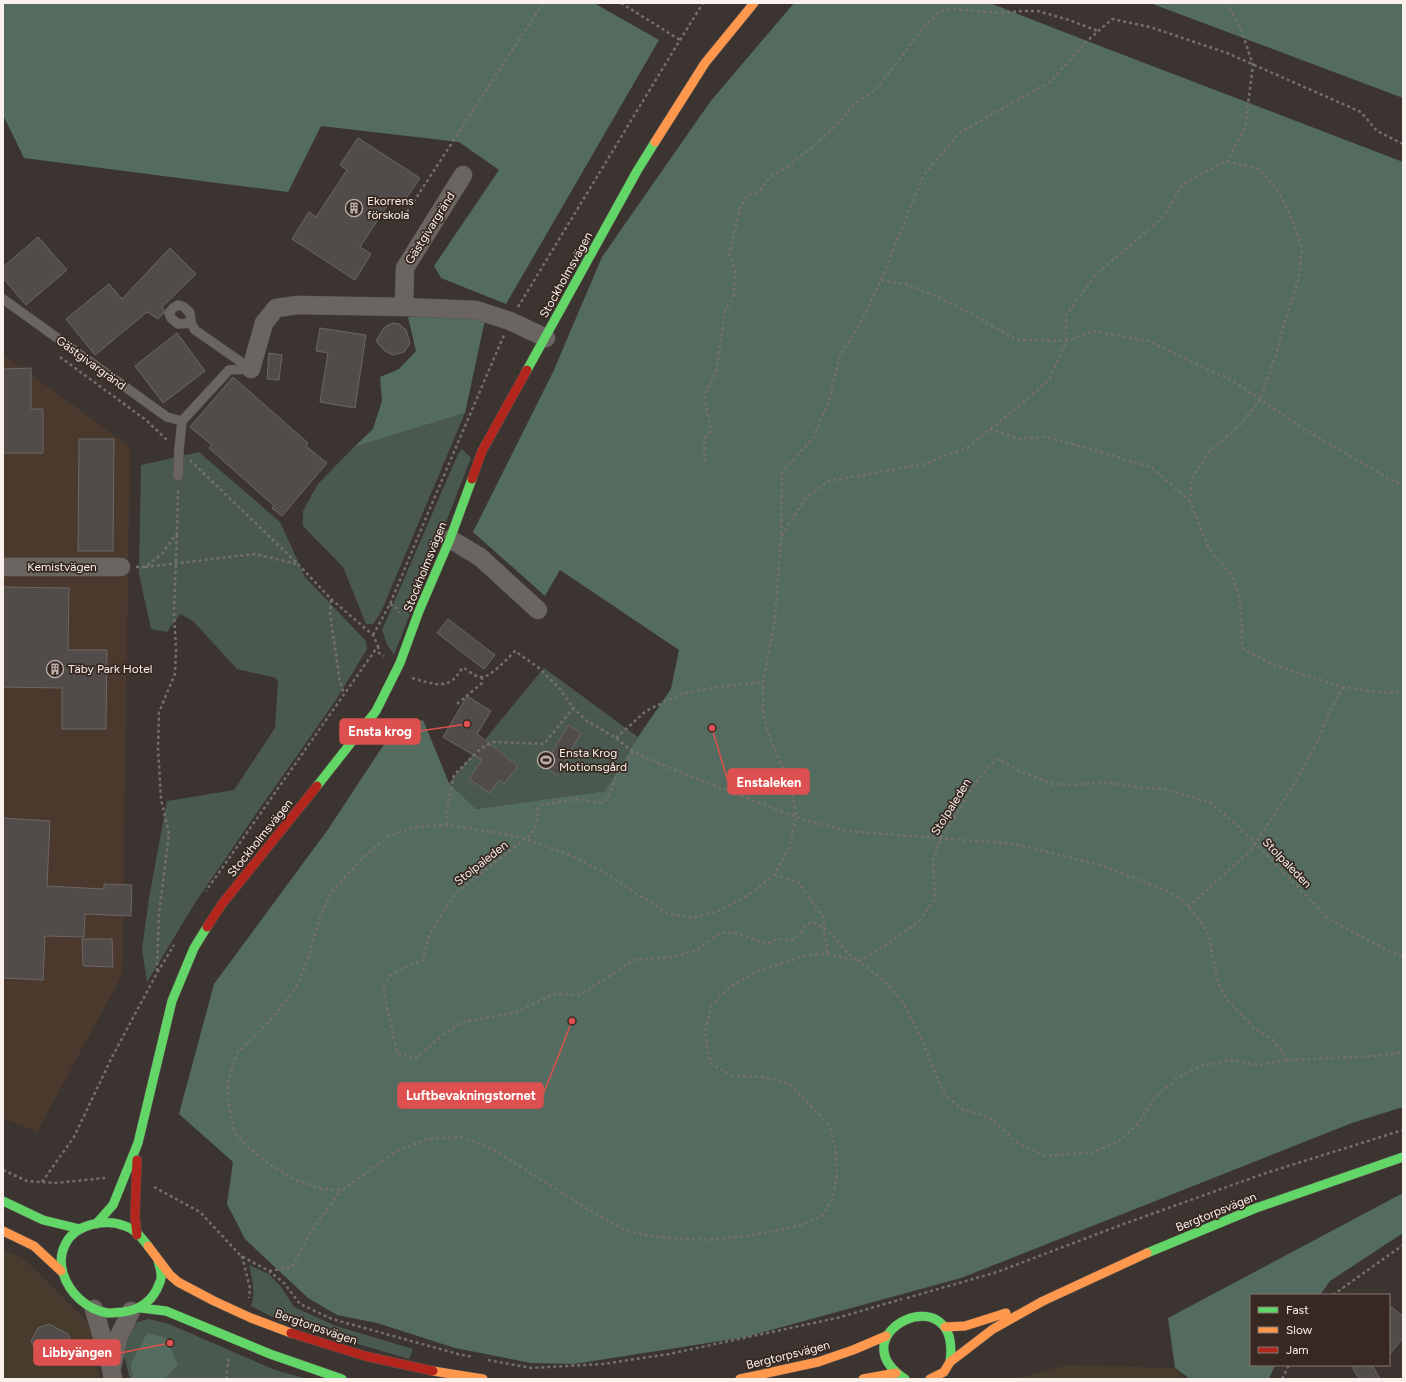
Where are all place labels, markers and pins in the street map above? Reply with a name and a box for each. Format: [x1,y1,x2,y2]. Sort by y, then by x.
place label: Ekorrens förskola [367,194,414,222]
building icon: Ekorrens förskola [344,198,364,218]
building icon: Täby Park Hotel [45,659,65,679]
place label: Täby Park Hotel [68,662,152,676]
callout: Ensta krog [340,719,420,744]
place label: Ensta Krog Motionsgård [559,746,627,774]
sports icon: Ensta Krog Motionsgård [536,750,556,770]
callout: Enstaleken [728,769,809,794]
callout: Luftbevakningstornet [398,1083,543,1108]
callout: Libbyängen [34,1340,120,1365]

